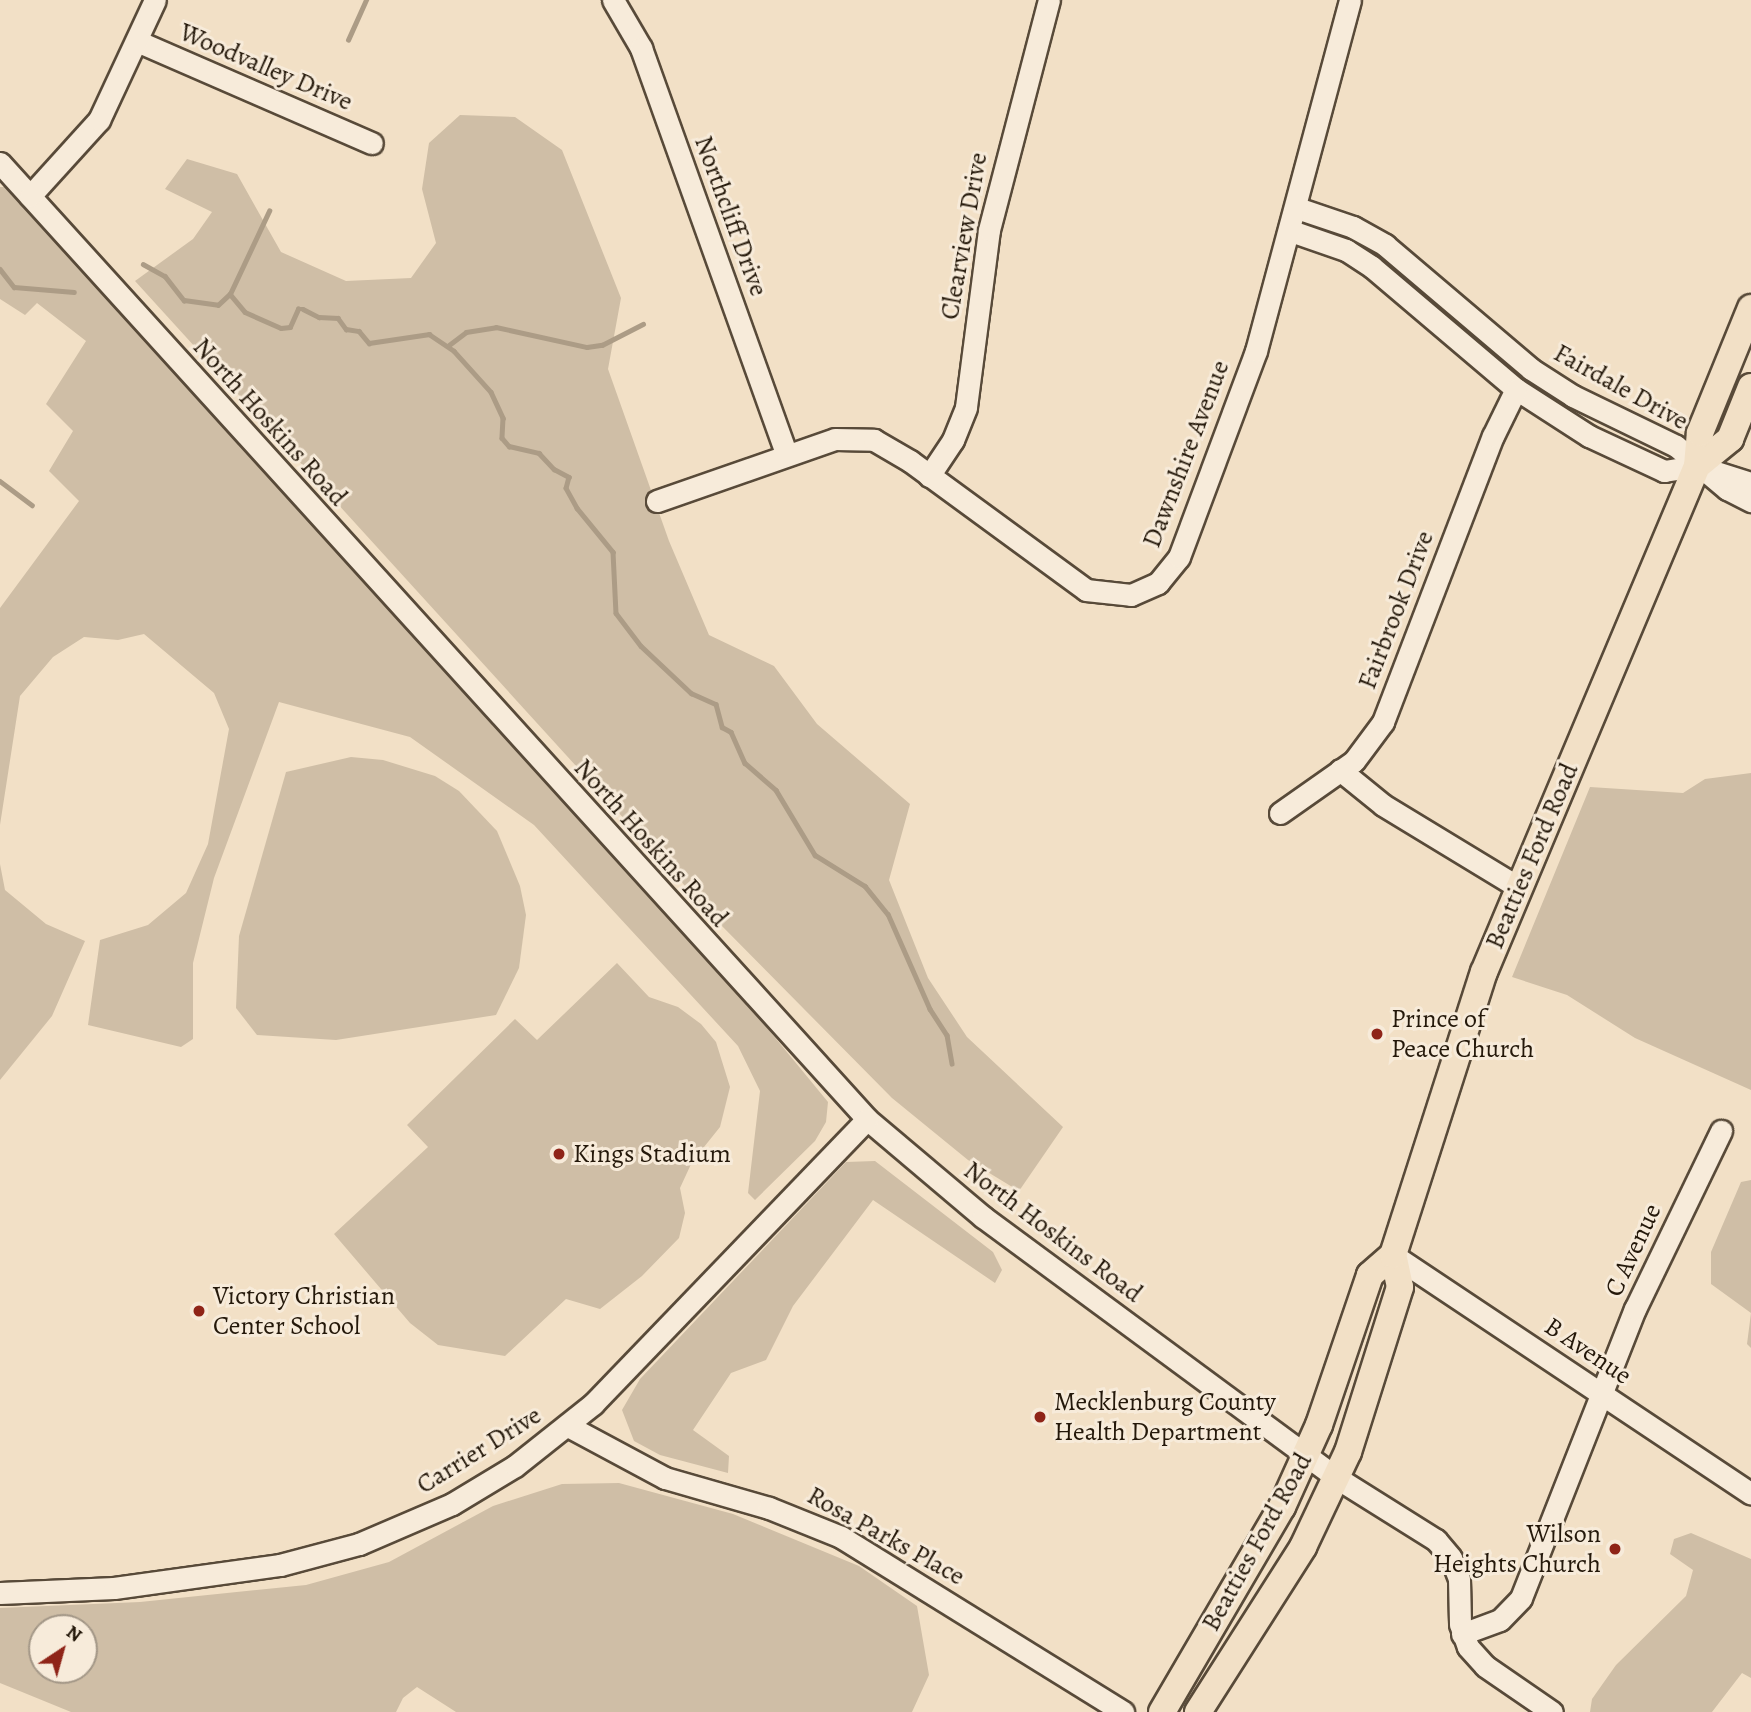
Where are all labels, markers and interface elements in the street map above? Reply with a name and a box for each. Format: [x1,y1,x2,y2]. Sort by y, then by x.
street label: Woodvalley Drive [175,17,357,117]
street label: Northcliff Drive [688,132,774,300]
street label: Clearview Drive [934,150,994,322]
street label: North Hoskins Road [186,332,354,512]
street label: Fairdale Drive [1548,337,1694,437]
street label: Dawnshire Avenue [1136,356,1236,552]
street label: Fairbrook Drive [1352,527,1440,693]
street label: North Hoskins Road [567,753,735,933]
street label: Beatties Ford Road [1479,758,1585,954]
place label: Prince of Peace Church [1391,1003,1534,1064]
marker: Prince of Peace Church [1369,1026,1385,1042]
place label: Kings Stadium [573,1138,731,1170]
marker: Kings Stadium [551,1146,567,1162]
street label: North Hoskins Road [958,1155,1148,1309]
street label: C Avenue [1598,1199,1668,1301]
place label: Victory Christian Center School [213,1280,395,1342]
marker: Victory Christian Center School [191,1303,207,1319]
street label: B Avenue [1539,1311,1637,1391]
place label: Mecklenburg County Health Department [1054,1386,1276,1448]
street label: Carrier Drive [411,1399,547,1501]
marker: Mecklenburg County Health Department [1032,1409,1048,1425]
street label: Beatties Ford Road [1195,1448,1319,1636]
street label: Rosa Parks Place [802,1480,970,1592]
place label: Wilson Heights Church [1433,1518,1601,1580]
marker: Wilson Heights Church [1607,1541,1623,1557]
north arrow [28,1614,98,1684]
text: N [61,1619,87,1648]

